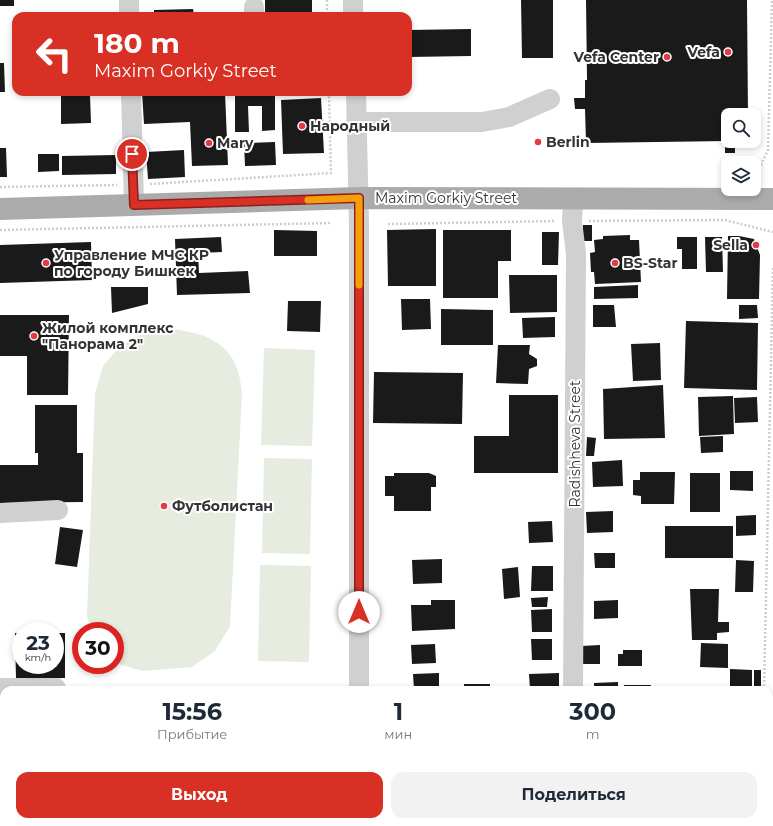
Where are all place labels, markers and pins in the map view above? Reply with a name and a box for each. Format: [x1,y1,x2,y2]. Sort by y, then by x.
place label: Vefa [687,43,720,61]
marker: Vefa [723,47,733,57]
place label: Vefa Center [573,48,659,66]
marker: Vefa Center [662,52,672,62]
place label: Народный [310,117,390,135]
marker: Народный [297,121,307,131]
place label: Berlin [546,133,590,151]
place label: Mary [217,134,254,152]
pin [115,137,149,171]
marker: Berlin [533,137,543,147]
marker: Mary [204,138,214,148]
place label: Sella [713,236,748,254]
marker: Sella [751,240,761,250]
place label: Управление МЧС КР по городу Бишкек [54,246,209,280]
place label: BS-Star [623,254,678,272]
marker: Управление МЧС КР по городу Бишкек [41,258,51,268]
marker: BS-Star [610,258,620,268]
place label: Жилой комплекс "Панорама 2" [42,319,174,353]
marker: Жилой комплекс "Панорама 2" [29,331,39,341]
place label: Футболистан [172,497,273,515]
marker: Футболистан [159,501,169,511]

